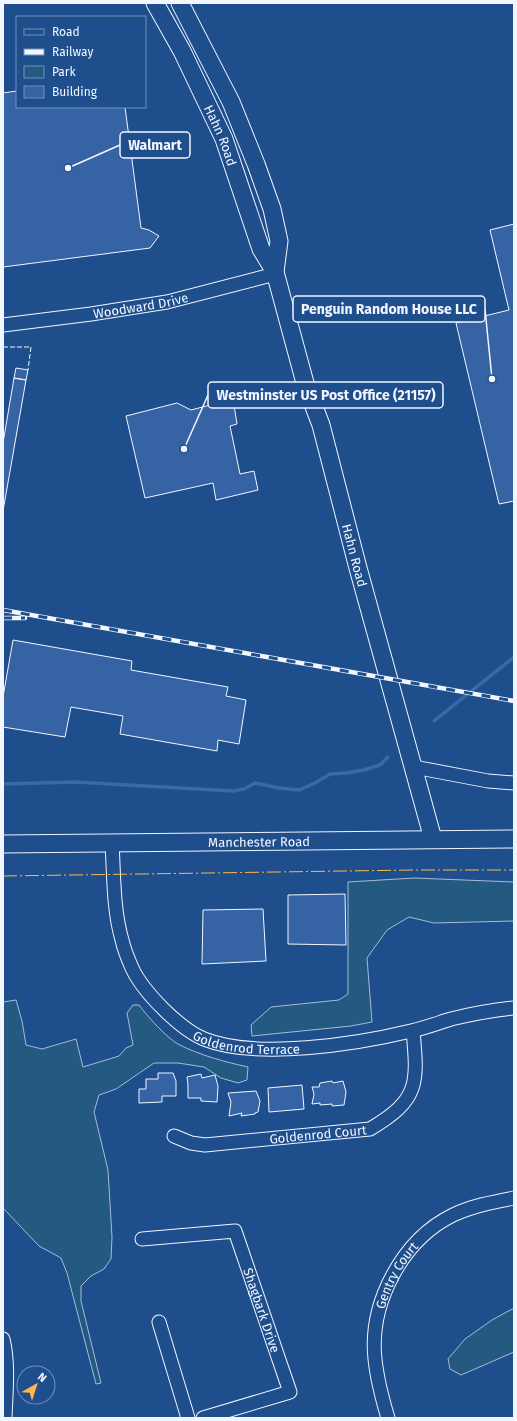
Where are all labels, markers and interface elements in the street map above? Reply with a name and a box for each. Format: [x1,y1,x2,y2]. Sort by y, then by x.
legend [16,16,146,108]
text: Road [52,25,80,39]
text: Railway [52,45,93,59]
text: Park [52,65,76,79]
text: Building [52,85,98,99]
street label: Hahn Road [201,102,240,168]
callout: Walmart [120,132,190,158]
text: Walmart [128,137,182,154]
street label: Woodward Drive [92,289,190,321]
callout: Penguin Random House LLC [293,296,485,322]
text: Penguin Random House LLC [301,301,477,318]
callout: Westminster US Post Office (21157) [208,382,443,408]
text: Westminster US Post Office (21157) [217,387,436,404]
street label: Hahn Road [339,522,370,588]
street label: Manchester Road [208,833,310,849]
street label: Goldenrod Terrace [191,1027,300,1057]
street label: Goldenrod Court [269,1122,367,1146]
street label: Gentry Court [372,1238,421,1310]
street label: Shagbark Drive [241,1266,283,1355]
north arrow [16,1365,56,1405]
text: N [35,1370,49,1385]

